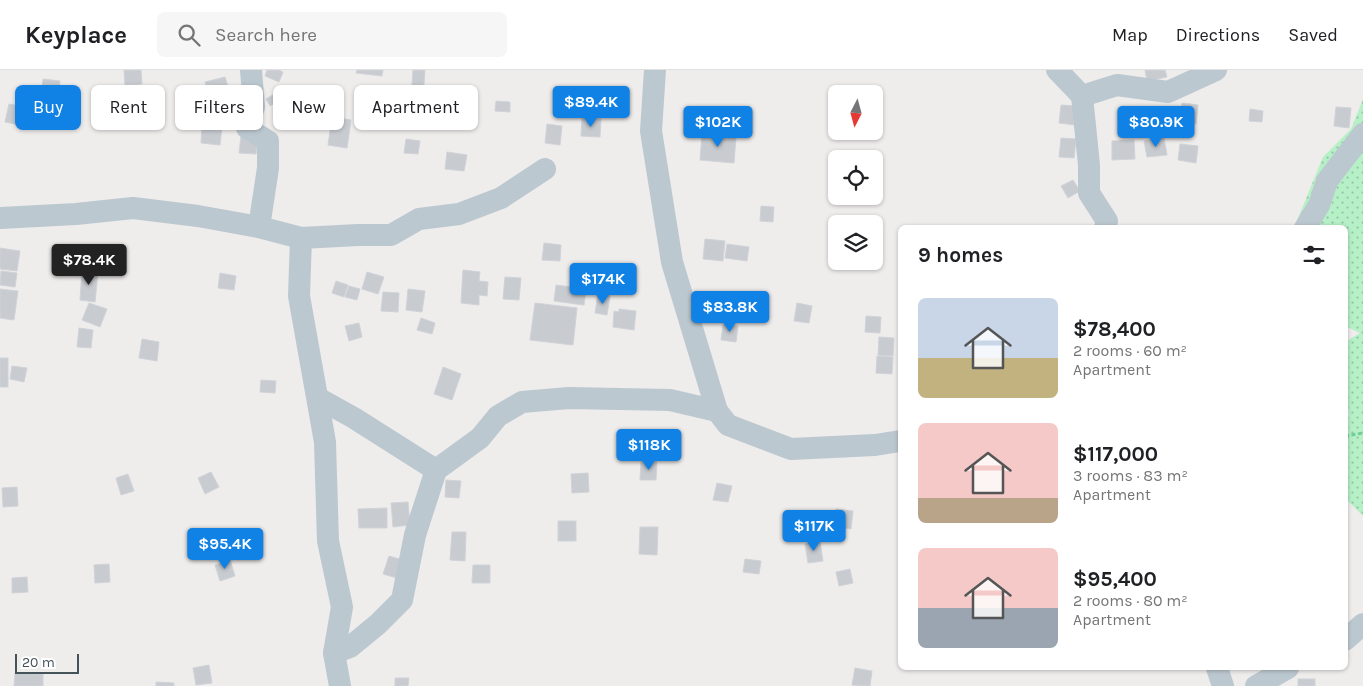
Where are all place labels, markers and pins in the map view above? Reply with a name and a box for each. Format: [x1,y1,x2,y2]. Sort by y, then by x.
pin: $89.4K [550,85,632,128]
pin: $102K [683,106,753,148]
pin: $80.9K [1115,106,1197,148]
pin: $78.4K [48,244,130,286]
pin: $174K [568,262,638,305]
pin: $83.8K [689,290,771,333]
pin: $118K [614,428,684,471]
pin: $117K [779,510,849,552]
pin: $95.4K [184,528,266,570]

